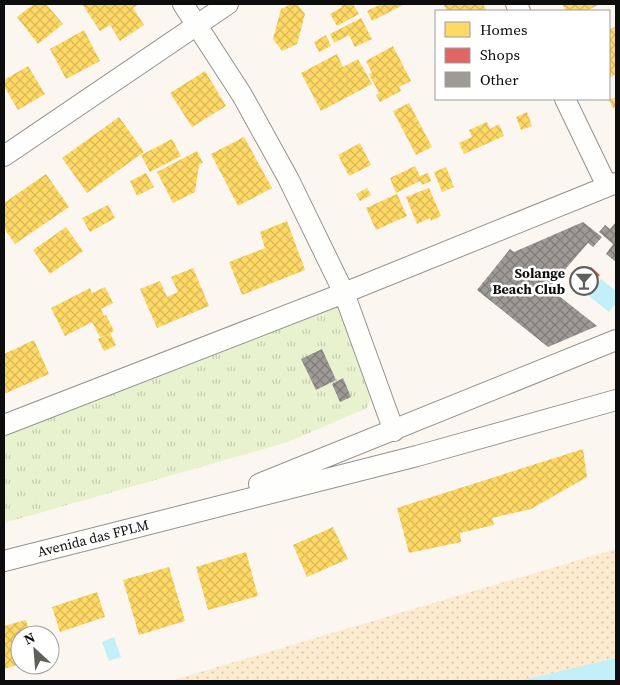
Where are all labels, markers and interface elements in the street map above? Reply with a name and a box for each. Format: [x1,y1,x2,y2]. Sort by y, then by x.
legend [435,10,610,100]
text: Homes [480,19,527,40]
text: Shops [480,44,520,65]
text: Other [480,69,519,90]
place label: Solange Beach Club [492,263,565,299]
bar icon: Solange Beach Club [569,266,599,296]
street label: Avenida das FPLM [35,514,151,562]
north arrow [10,625,60,675]
text: N [20,627,38,650]

